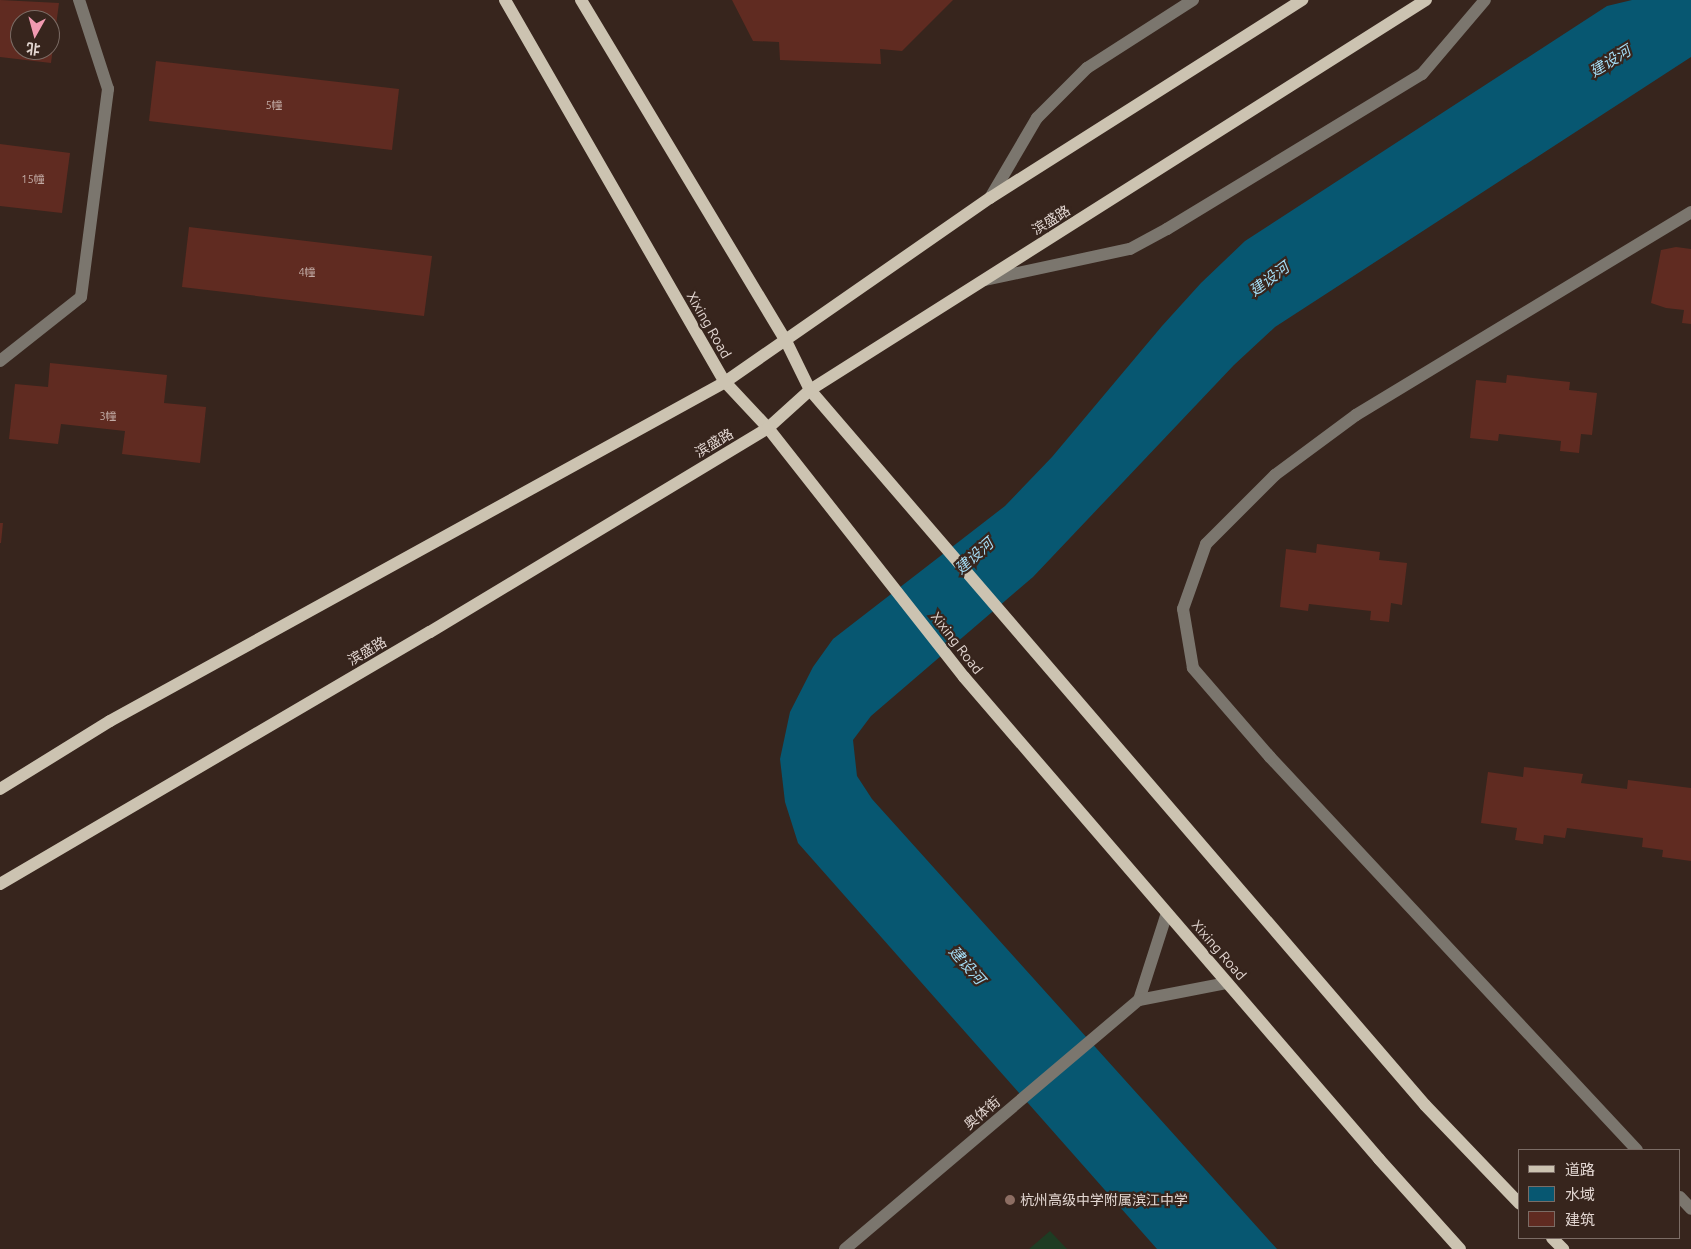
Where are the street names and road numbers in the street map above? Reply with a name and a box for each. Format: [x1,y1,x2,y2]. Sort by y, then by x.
street label: 滨盛路 [1029,202,1073,238]
street label: Xixing Road [683,289,735,361]
street label: 滨盛路 [692,425,736,461]
street label: Xixing Road [928,609,986,677]
street label: 滨盛路 [345,633,389,669]
street label: Xixing Road [1188,917,1250,983]
street label: 奥体街 [961,1093,1003,1133]

